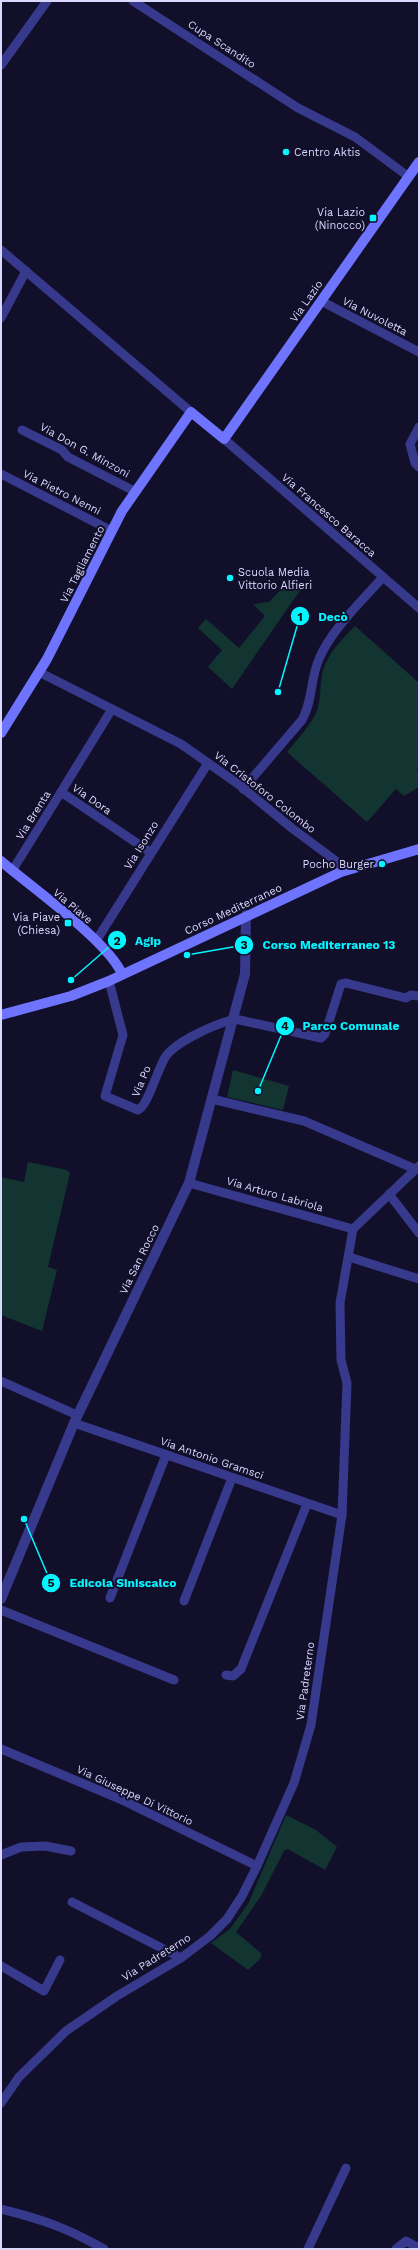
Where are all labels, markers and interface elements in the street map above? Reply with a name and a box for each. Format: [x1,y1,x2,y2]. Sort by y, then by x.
street label: Cupa Scandito [185,18,258,71]
place label: Centro Aktis [294,146,360,159]
marker: Centro Aktis [281,147,291,157]
place label: Via Lazio (Ninocco) [315,206,365,232]
marker: Via Lazio (Ninocco) [368,213,378,223]
street label: Via Lazio [287,278,325,325]
street label: Via Nuvoletta [340,294,409,338]
street label: Via Don G. Minzoni [38,420,132,481]
street label: Via Pietro Nenni [21,467,103,518]
street label: Via Francesco Baracca [279,471,379,560]
street label: Via Tagliamento [57,524,107,605]
place label: Scuola Media Vittorio Alfieri [238,566,312,592]
marker: Scuola Media Vittorio Alfieri [225,573,235,583]
callout: Decò [290,604,355,628]
text: 1 [297,610,303,624]
text: Decò [318,610,348,624]
street label: Via Cristoforo Colombo [211,749,318,836]
street label: Via Dora [70,781,114,818]
street label: Via Brenta [13,788,54,842]
street label: Via Isonzo [121,819,161,872]
place label: Pocho Burger [303,858,375,871]
marker: Pocho Burger [377,859,387,869]
street label: Corso Mediterraneo [183,881,284,938]
street label: Via Piave [50,886,95,927]
place label: Via Piave (Chiesa) [12,911,60,937]
marker: Via Piave (Chiesa) [63,918,73,928]
callout: Agip [107,928,169,952]
callout: Corso Mediterraneo 13 [234,933,403,957]
text: 2 [113,934,121,948]
text: Agip [135,934,161,948]
text: 3 [240,938,248,952]
text: Corso Mediterraneo 13 [263,938,395,952]
callout: Parco Comunale [275,1014,408,1038]
text: 4 [281,1019,289,1033]
text: Parco Comunale [303,1019,399,1033]
street label: Via Po [129,1063,154,1099]
street label: Via Arturo Labriola [225,1174,325,1215]
street label: Via San Rocco [117,1222,162,1296]
street label: Via Antonio Gramsci [158,1435,265,1482]
callout: Edicola Siniscalco [41,1571,184,1595]
text: 5 [48,1576,55,1590]
text: Edicola Siniscalco [70,1576,176,1590]
street label: Via Padreterno [294,1641,317,1721]
street label: Via Giuseppe Di Vittorio [75,1763,195,1828]
street label: Via Padreterno [119,1931,193,1984]

